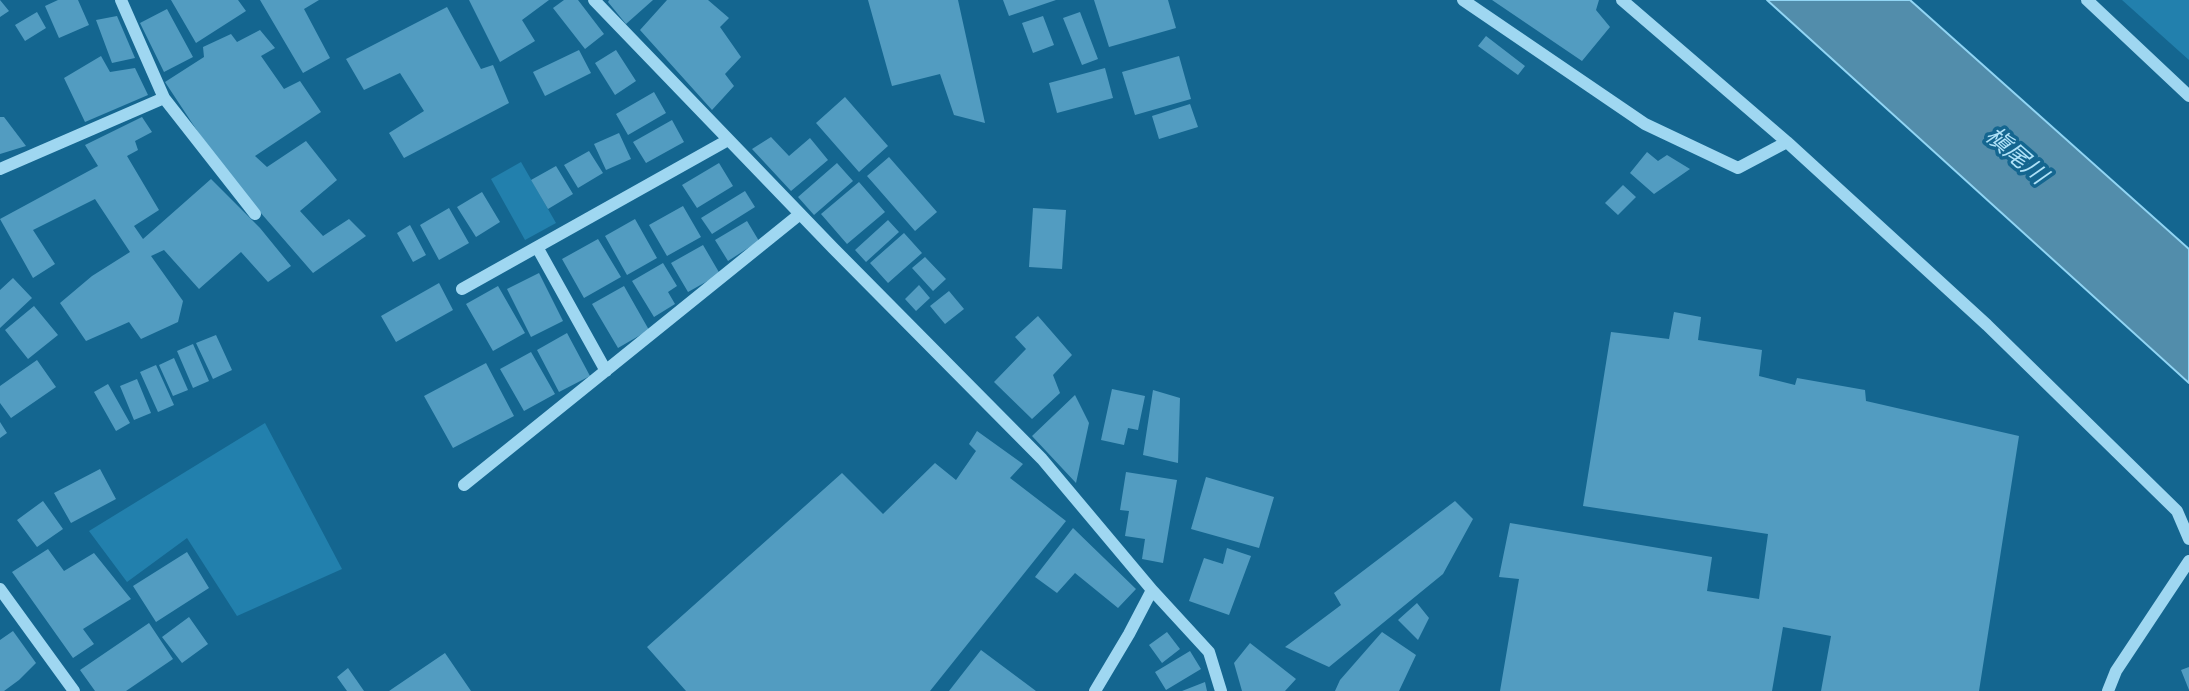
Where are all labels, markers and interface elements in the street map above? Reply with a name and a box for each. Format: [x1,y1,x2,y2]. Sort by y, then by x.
water label: 槇尾川 [1978,123,2052,191]

